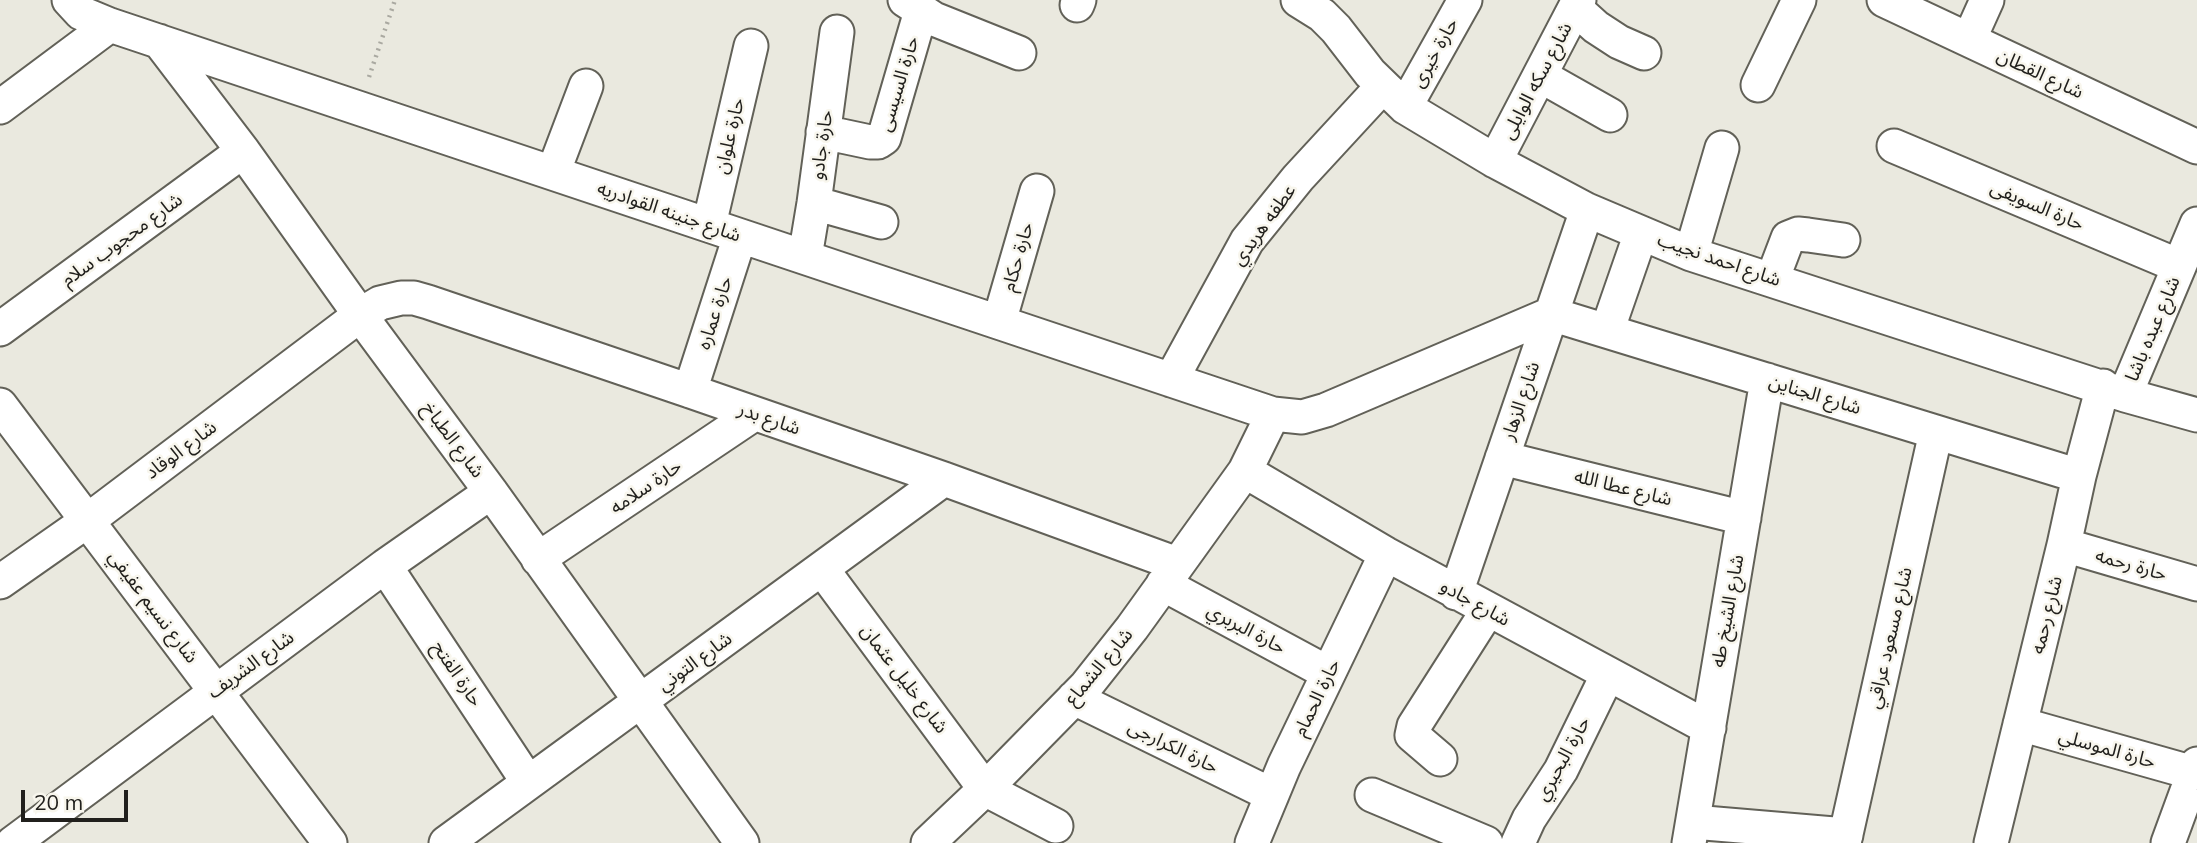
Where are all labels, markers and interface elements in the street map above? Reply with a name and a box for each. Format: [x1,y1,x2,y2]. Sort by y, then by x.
street label: حارة خيرى [1407,14,1463,92]
street label: شارع سكه الوايلى [1497,19,1577,143]
street label: حارة السيسى [874,34,924,134]
street label: شارع القطان [1993,44,2087,104]
street label: حارة علوان [710,96,750,176]
street label: حارة جادو [806,109,838,181]
street label: حارة السويفى [1987,176,2087,236]
street label: شارع جنينه القوادريه [594,177,744,247]
street label: عطفه هريدي [1227,180,1301,270]
street label: شارع محجوب سلام [57,188,187,292]
street label: حارة حكام [997,220,1039,294]
street label: شارع احمد نجيب [1654,228,1784,292]
street label: شارع عبده باشا [2121,273,2185,385]
street label: حارة عماره [692,274,738,352]
street label: شارع الزهار [1497,359,1545,443]
street label: شارع الجناين [1766,370,1864,420]
street label: شارع الطباخ [417,398,489,482]
street label: شارع بدر [735,398,803,440]
street label: شارع الوقاد [141,416,221,484]
street label: حارة سلامه [606,455,686,519]
street label: شارع عطا الله [1572,465,1674,511]
street label: حارة رحمه [2093,544,2169,586]
street label: شارع نسيم عفيفي [103,546,203,668]
street label: شارع الشيخ طه [1707,553,1749,669]
street label: شارع مسعود عراقي [1863,565,1917,711]
street label: شارع رحمه [2026,574,2068,656]
street label: شارع جادو [1436,575,1514,631]
street label: حارة البربري [1203,599,1289,659]
street label: شارع خليل عثمان [855,620,953,738]
street label: شارع الشماع [1060,624,1138,710]
street label: شارع الشريف [203,626,299,704]
street label: شارع التوني [653,627,737,697]
street label: حارة الفتح [427,637,487,711]
street label: حارة الحمام [1289,656,1345,740]
street label: حارة البحيري [1531,713,1595,805]
street label: حارة الكرارجى [1124,715,1222,779]
street label: حارة الموسلي [2056,724,2158,774]
scale bar [24,776,131,820]
text: 20 m [34,789,83,815]

